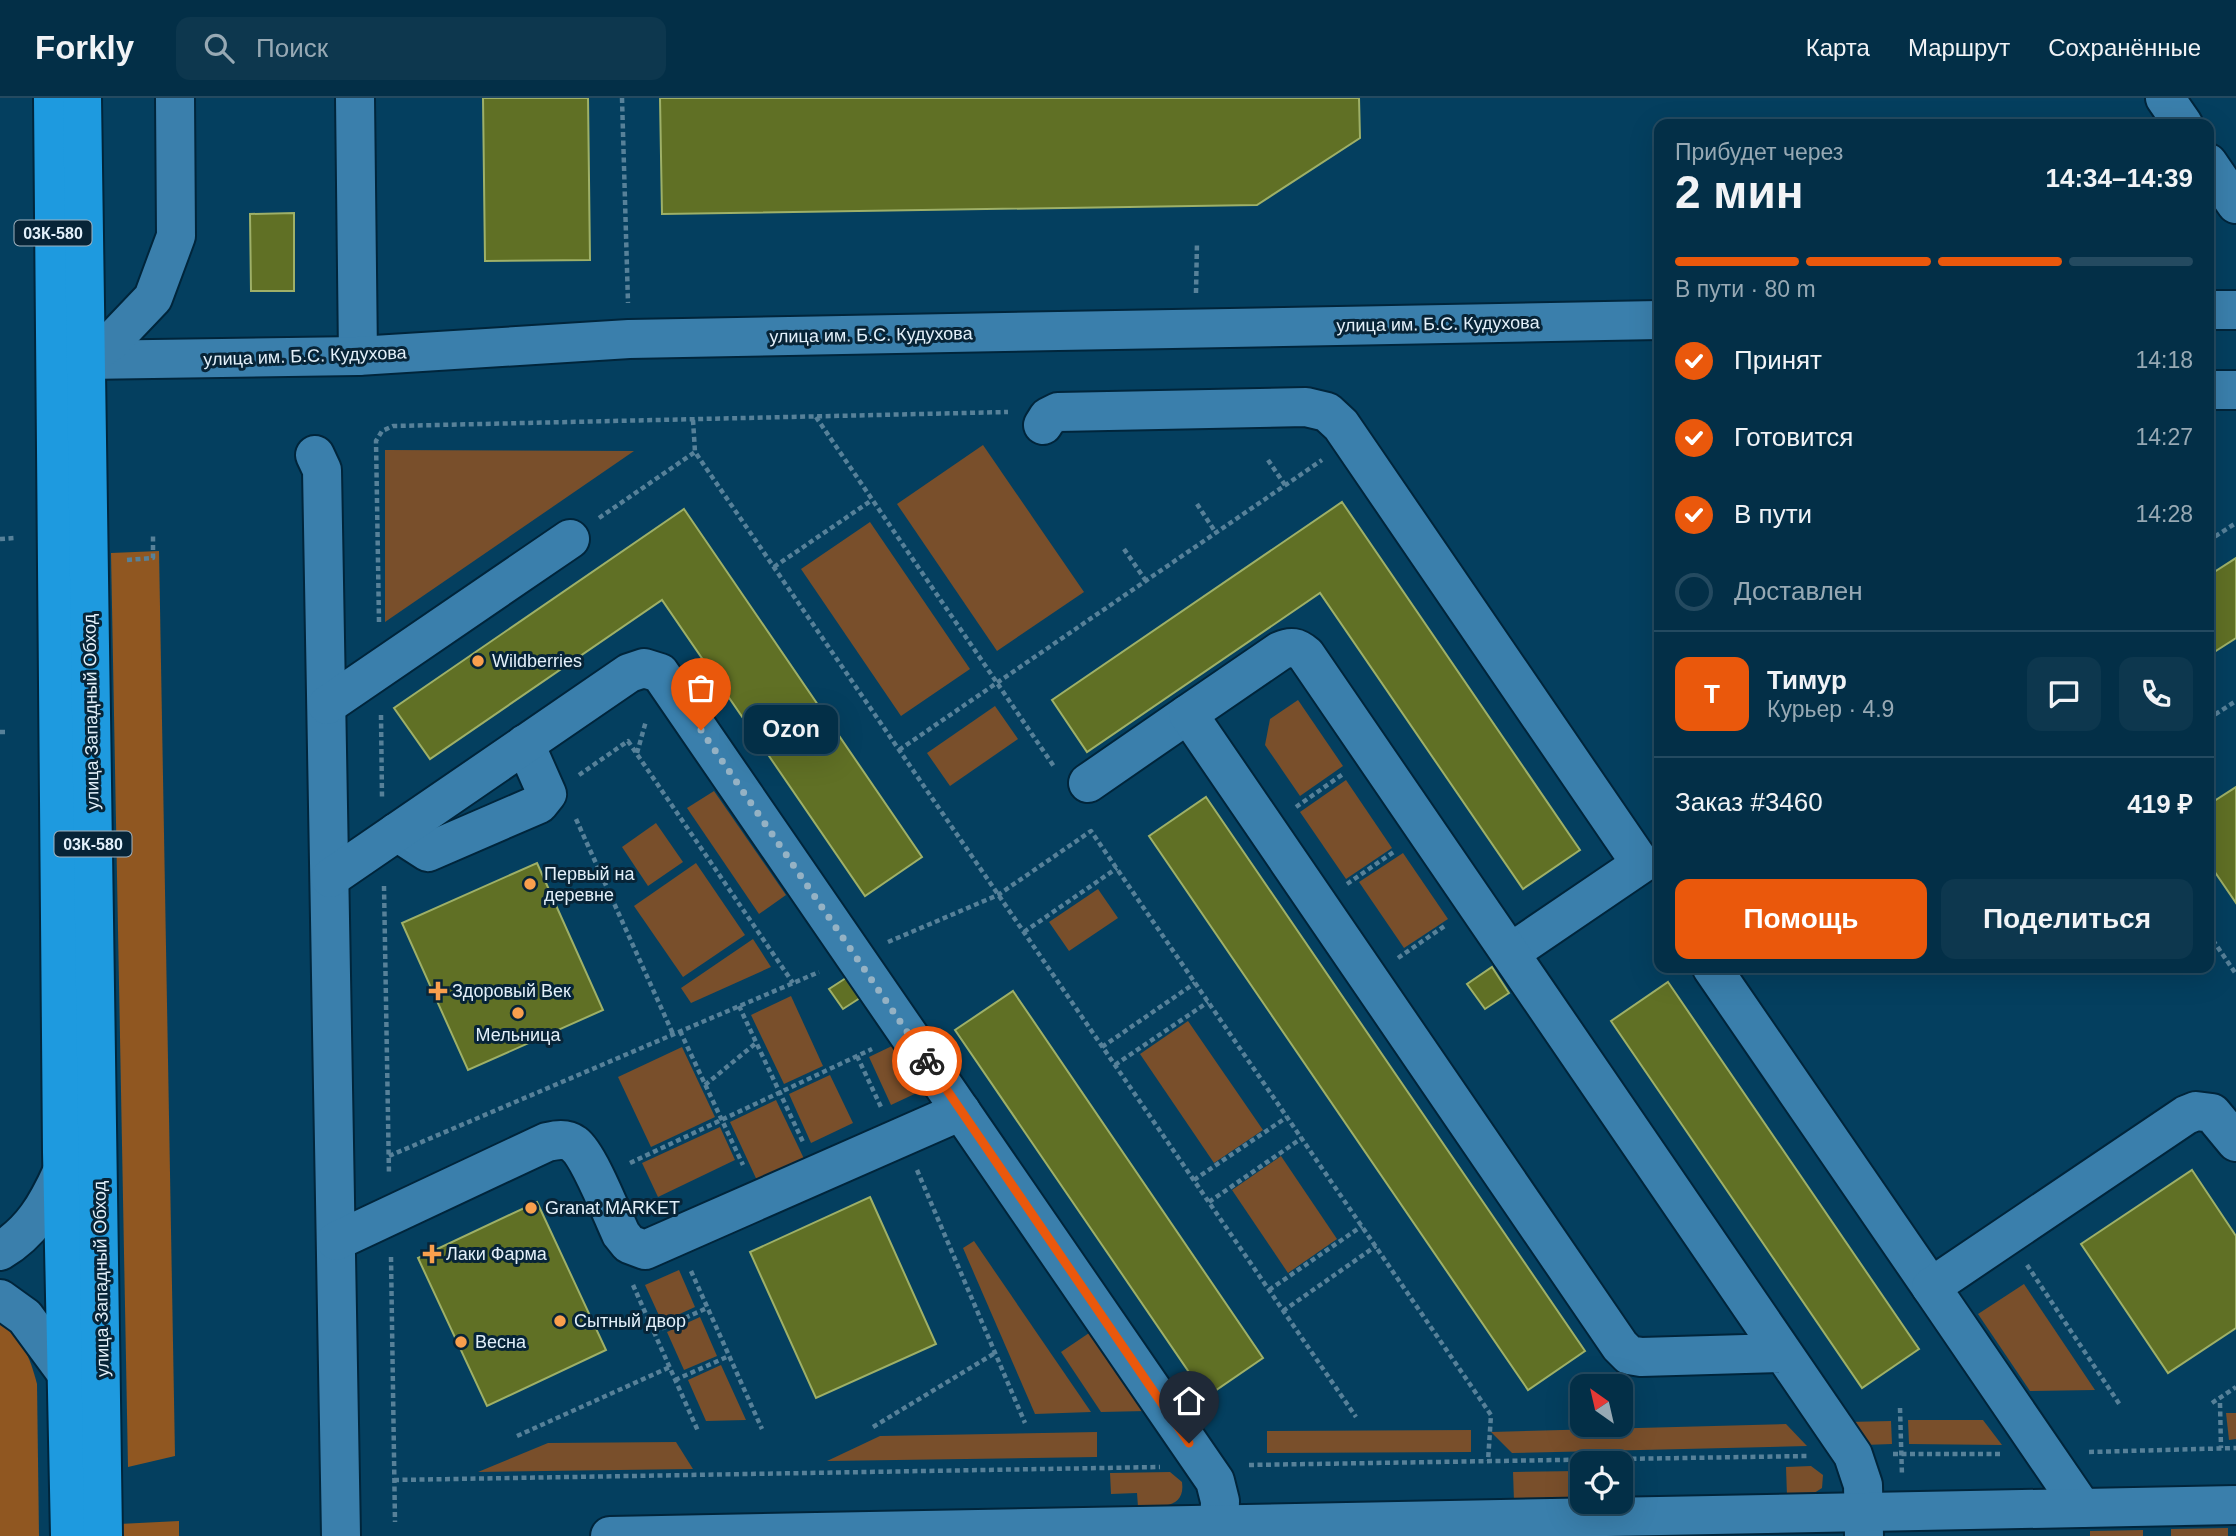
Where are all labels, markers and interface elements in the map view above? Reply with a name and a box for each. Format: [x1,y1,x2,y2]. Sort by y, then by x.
search box [176,17,666,80]
text: Forkly [35,29,134,66]
icon: search [200,29,238,67]
text: Поиск [256,33,328,63]
text: Карта [1806,34,1870,61]
text: Маршрут [1908,34,2010,61]
text: Сохранённые [2048,34,2201,61]
text: Прибудет через [1675,139,1843,165]
text: 14:34–14:39 [2046,163,2193,193]
text: 2 мин [1675,166,1803,218]
road number: 03К-580 [14,220,92,246]
text: В пути · 80 m [1675,276,1816,302]
street label: улица им. Б.С. Кудухова [1336,312,1541,336]
street label: улица им. Б.С. Кудухова [769,323,974,347]
street label: улица им. Б.С. Кудухова [203,342,408,370]
icon: check [1675,342,1713,380]
text: Принят [1734,345,1822,375]
text: 14:18 [2135,347,2193,373]
icon: check [1675,419,1713,457]
text: Готовится [1734,422,1853,452]
text: 14:27 [2135,424,2193,450]
icon: check [1675,496,1713,534]
text: В пути [1734,499,1812,529]
text: 14:28 [2135,501,2193,527]
text: Доставлен [1734,576,1863,606]
street label: улица Западный Обход [79,613,103,810]
place label: Wildberries [492,651,582,671]
marker: Wildberries [470,653,486,669]
button: chat [2027,657,2101,731]
button: phone [2119,657,2193,731]
pin [671,658,731,730]
text: Тимур [1767,665,1847,695]
icon: bag [682,669,720,707]
text: Т [1704,679,1720,709]
text: Курьер · 4.9 [1767,696,1894,722]
callout: Ozon [743,706,838,754]
text: Ozon [762,716,820,742]
text: Заказ #3460 [1675,787,1823,817]
text: 419 ₽ [2127,789,2193,819]
road number: 03К-580 [55,832,132,856]
place label: Первый на деревне [544,864,635,905]
marker: Первый на деревне [522,876,538,892]
button: Помощь [1675,879,1927,959]
button: Поделиться [1941,879,2193,959]
place label: Здоровый Век [452,981,571,1001]
marker: Здоровый Век [430,983,446,999]
marker: Мельница [510,1005,526,1021]
place label: Мельница [476,1025,561,1045]
courier [892,1026,962,1096]
icon: bike [908,1042,946,1080]
street label: улица Западный Обход [89,1180,113,1377]
place label: Granat MARKET [545,1198,680,1218]
marker: Granat MARKET [523,1200,539,1216]
place label: Лаки Фарма [446,1244,548,1264]
marker: Лаки Фарма [424,1246,440,1262]
place label: Сытный двор [574,1311,686,1331]
marker: Сытный двор [552,1313,568,1329]
place label: Весна [475,1332,527,1352]
marker: Весна [453,1334,469,1350]
pin [1159,1371,1219,1443]
north arrow [1570,1374,1633,1437]
map controls [1570,1374,1633,1514]
icon: home [1170,1382,1208,1420]
button: locate [1570,1451,1633,1514]

